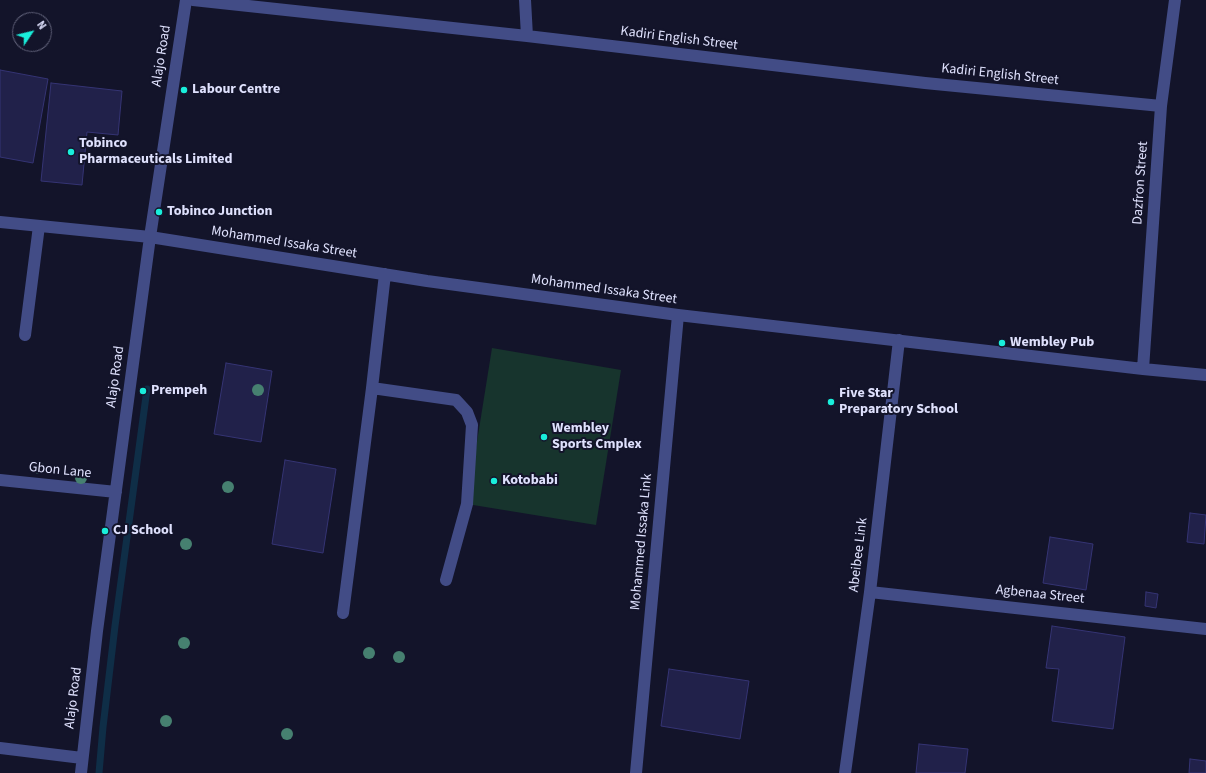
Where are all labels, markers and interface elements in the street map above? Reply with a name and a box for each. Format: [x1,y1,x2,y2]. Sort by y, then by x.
north arrow [12,12,52,52]
text: N [33,18,50,33]
street label: Kadiri English Street [619,23,739,55]
street label: Alajo Road [149,24,175,88]
street label: Kadiri English Street [940,60,1060,90]
place label: Labour Centre [192,82,280,98]
marker: Labour Centre [179,85,189,95]
place label: Tobinco Pharmaceuticals Limited [79,136,232,168]
street label: Dazfron Street [1130,141,1152,225]
marker: Tobinco Pharmaceuticals Limited [66,147,76,157]
place label: Tobinco Junction [167,204,273,220]
marker: Tobinco Junction [154,207,164,217]
street label: Mohammed Issaka Street [210,223,358,263]
street label: Mohammed Issaka Street [530,271,678,309]
place label: Wembley Pub [1010,335,1094,351]
marker: Wembley Pub [997,338,1007,348]
street label: Alajo Road [103,345,129,409]
place label: Prempeh [151,383,207,399]
marker: Prempeh [138,386,148,396]
place label: Five Star Preparatory School [839,386,958,418]
marker: Five Star Preparatory School [826,397,836,407]
place label: Wembley Sports Cmplex [552,421,642,454]
marker: Wembley Sports Cmplex [539,432,549,442]
street label: Gbon Lane [28,459,92,483]
place label: Kotobabi [502,473,558,489]
street label: Mohammed Issaka Link [628,473,656,611]
marker: Kotobabi [489,476,499,486]
street label: Abeibee Link [846,517,872,593]
place label: CJ School [113,523,173,539]
marker: CJ School [100,526,110,536]
street label: Agbenaa Street [995,582,1085,608]
street label: Alajo Road [62,666,86,730]

